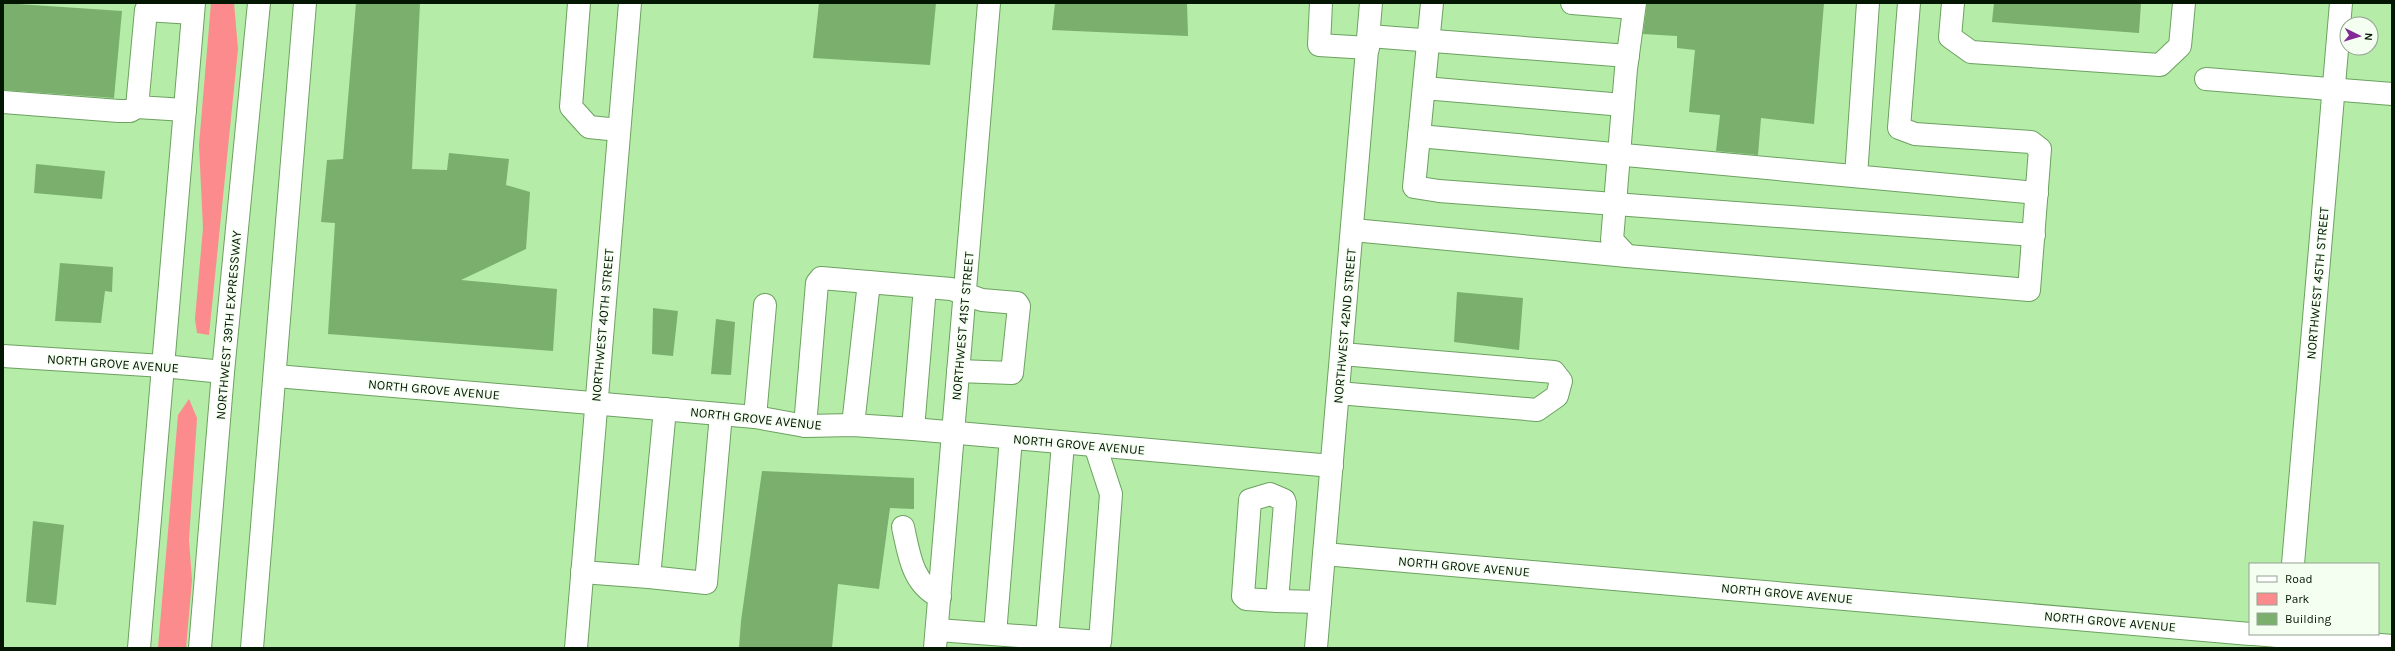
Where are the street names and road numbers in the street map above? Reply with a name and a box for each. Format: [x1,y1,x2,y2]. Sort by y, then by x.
street label: NORTHWEST 45TH STREET [2303,206,2332,360]
street label: NORTHWEST 39TH EXPRESSWAY [213,230,244,420]
street label: NORTHWEST 40TH STREET [588,247,617,402]
street label: NORTHWEST 42ND STREET [1330,247,1359,404]
street label: NORTHWEST 41ST STREET [949,251,977,401]
street label: NORTH GROVE AVENUE [46,351,179,376]
street label: NORTH GROVE AVENUE [367,376,500,403]
street label: NORTH GROVE AVENUE [689,404,823,433]
street label: NORTH GROVE AVENUE [1012,431,1145,458]
street label: NORTH GROVE AVENUE [1397,553,1530,580]
street label: NORTH GROVE AVENUE [1720,580,1853,607]
street label: NORTH GROVE AVENUE [2043,608,2176,635]

